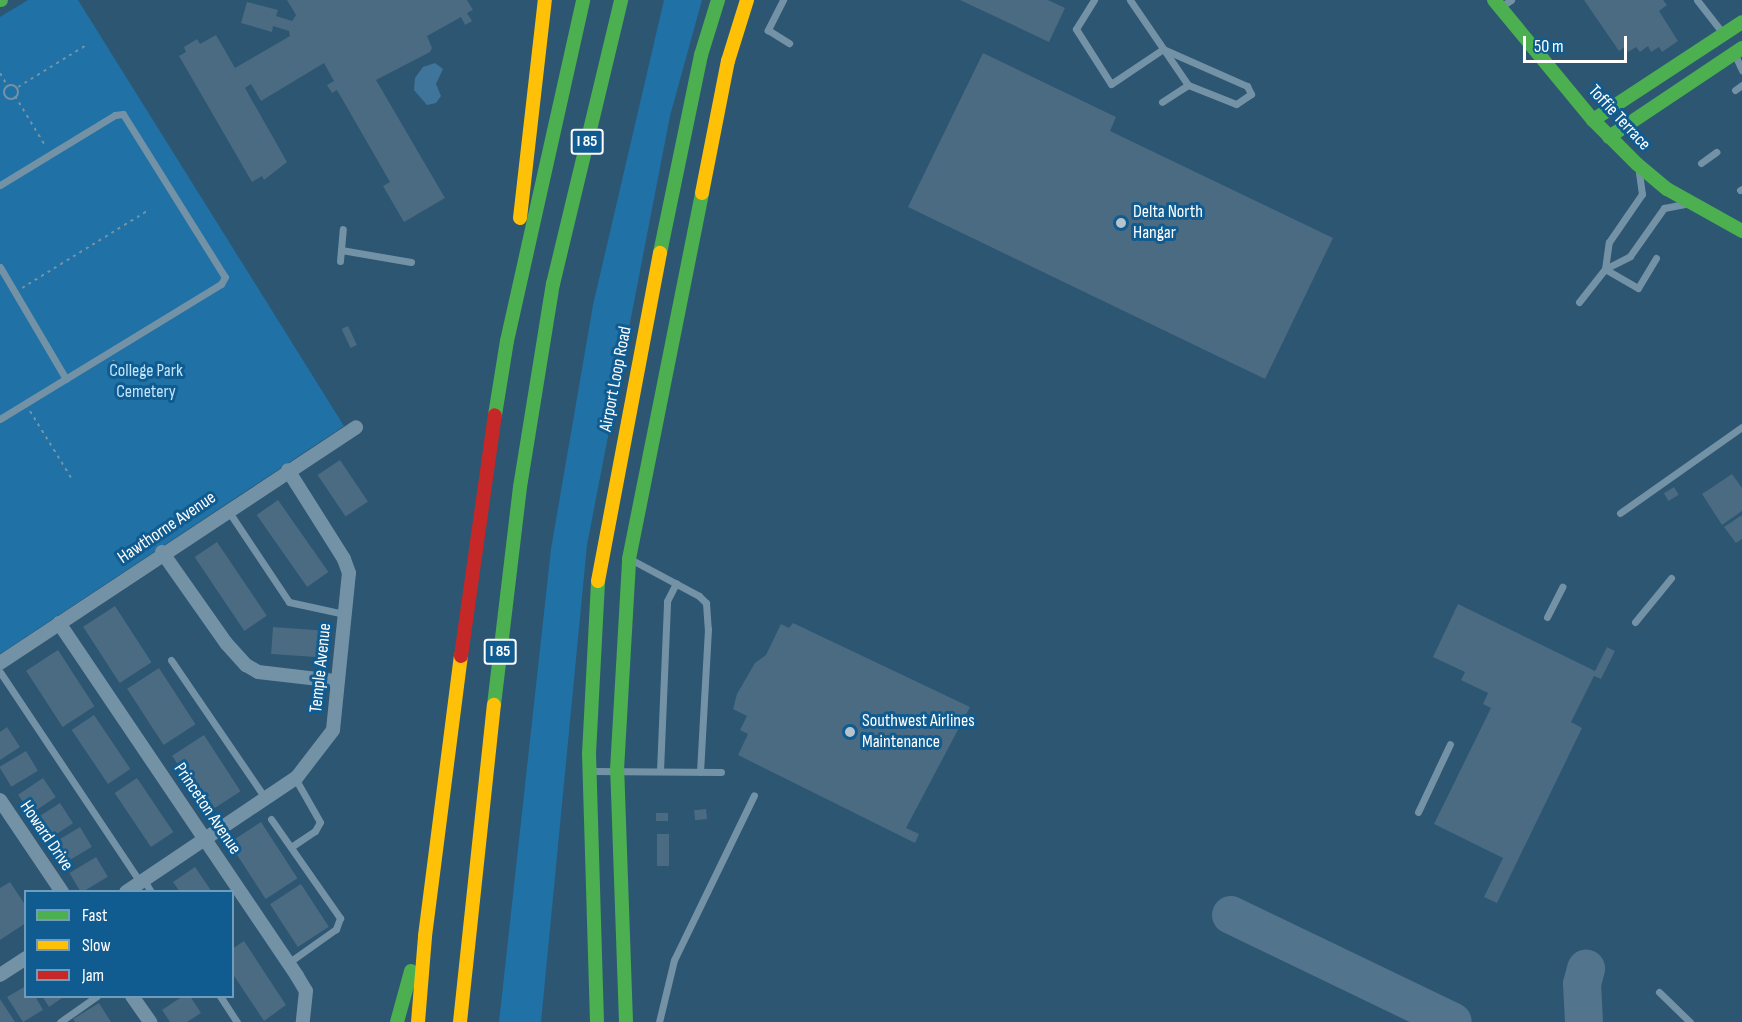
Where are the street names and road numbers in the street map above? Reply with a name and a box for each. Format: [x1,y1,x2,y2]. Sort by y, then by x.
street label: Toffie Terrace [1583,81,1655,155]
road number: I 85 [570,129,604,155]
street label: Airport Loop Road [595,325,637,433]
street label: Hawthorne Avenue [114,487,220,569]
street label: Temple Avenue [306,622,336,714]
road number: I 85 [484,639,516,665]
street label: Princeton Avenue [169,759,245,859]
street label: Howard Drive [15,797,77,875]

